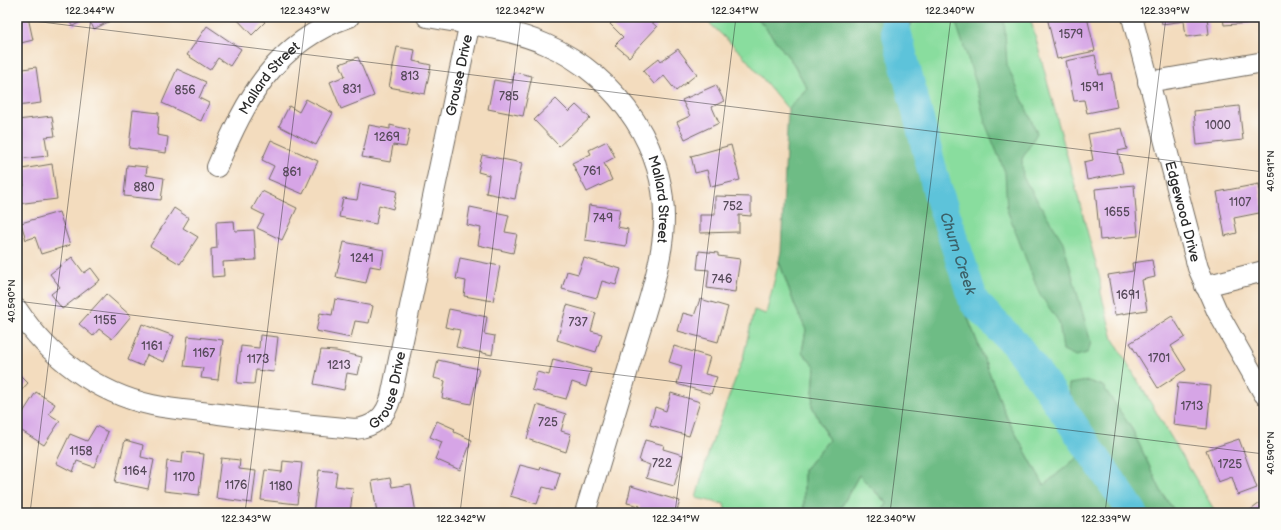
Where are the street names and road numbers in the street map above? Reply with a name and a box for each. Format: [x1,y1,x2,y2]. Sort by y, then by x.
street label: Grouse Drive [442,33,476,117]
street label: Mallard Street [235,37,303,117]
street label: Mallard Street [645,153,673,245]
street label: Edgewood Drive [1162,159,1205,264]
street label: Grouse Drive [365,350,409,433]

